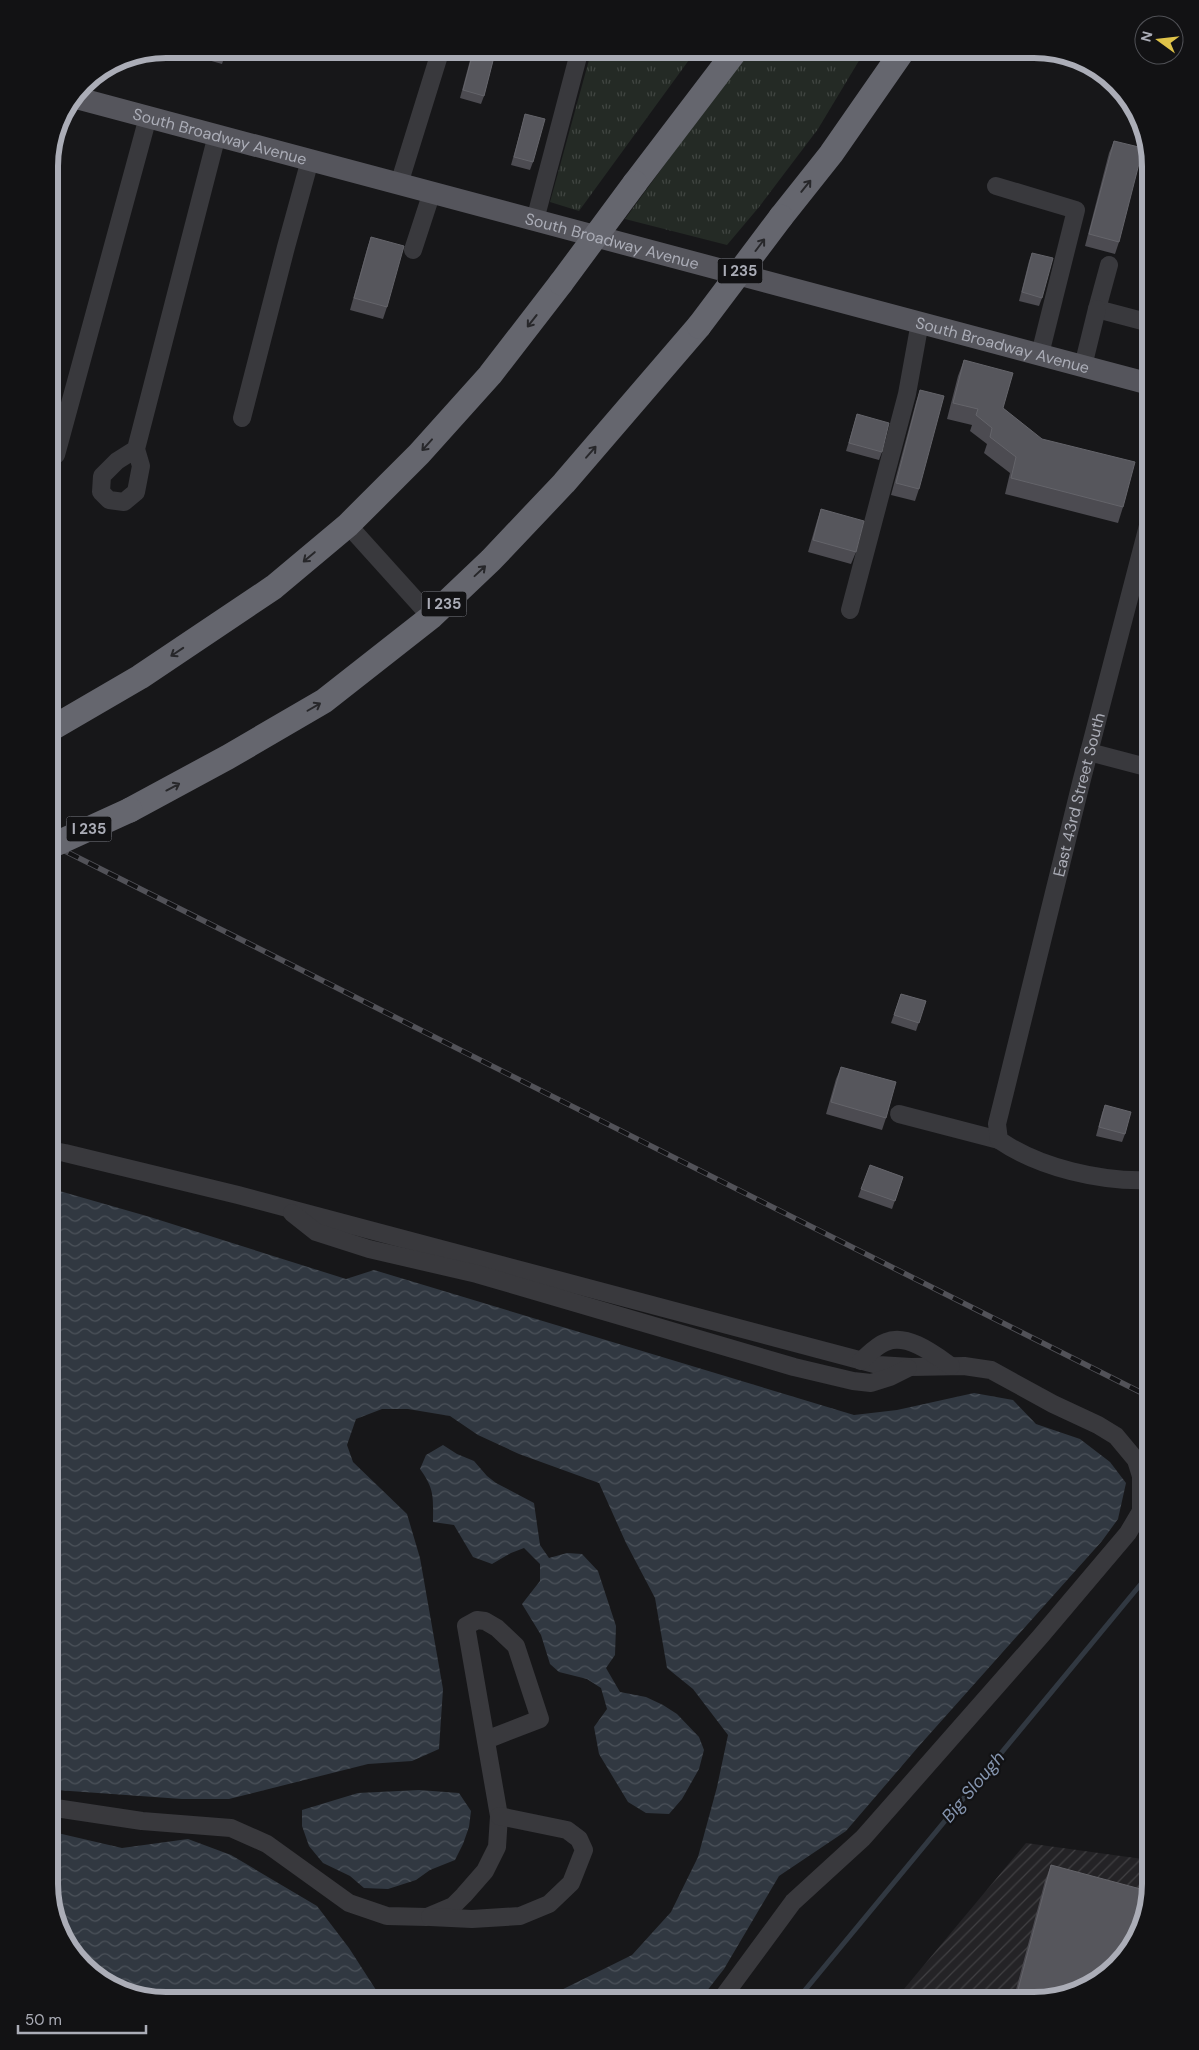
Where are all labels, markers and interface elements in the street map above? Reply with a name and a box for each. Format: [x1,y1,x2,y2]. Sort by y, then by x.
north arrow [1134,15,1184,65]
text: N [1136,29,1156,44]
street label: South Broadway Avenue [131,103,309,169]
one-way arrow [801,179,812,192]
street label: South Broadway Avenue [523,207,701,274]
one-way arrow [754,239,765,252]
road number: I 235 [718,258,762,284]
street label: South Broadway Avenue [913,311,1092,378]
one-way arrow [526,314,537,327]
one-way arrow [421,439,433,452]
one-way arrow [585,445,596,458]
one-way arrow [303,552,316,563]
one-way arrow [474,565,487,577]
road number: I 235 [422,592,466,616]
one-way arrow [171,647,185,657]
one-way arrow [307,702,322,712]
street label: East 43rd Street South [1048,710,1109,879]
one-way arrow [165,782,180,791]
road number: I 235 [66,816,112,842]
water label: Big Slough [936,1746,1010,1828]
scale bar [18,2002,145,2034]
text: 50 m [25,2010,62,2030]

